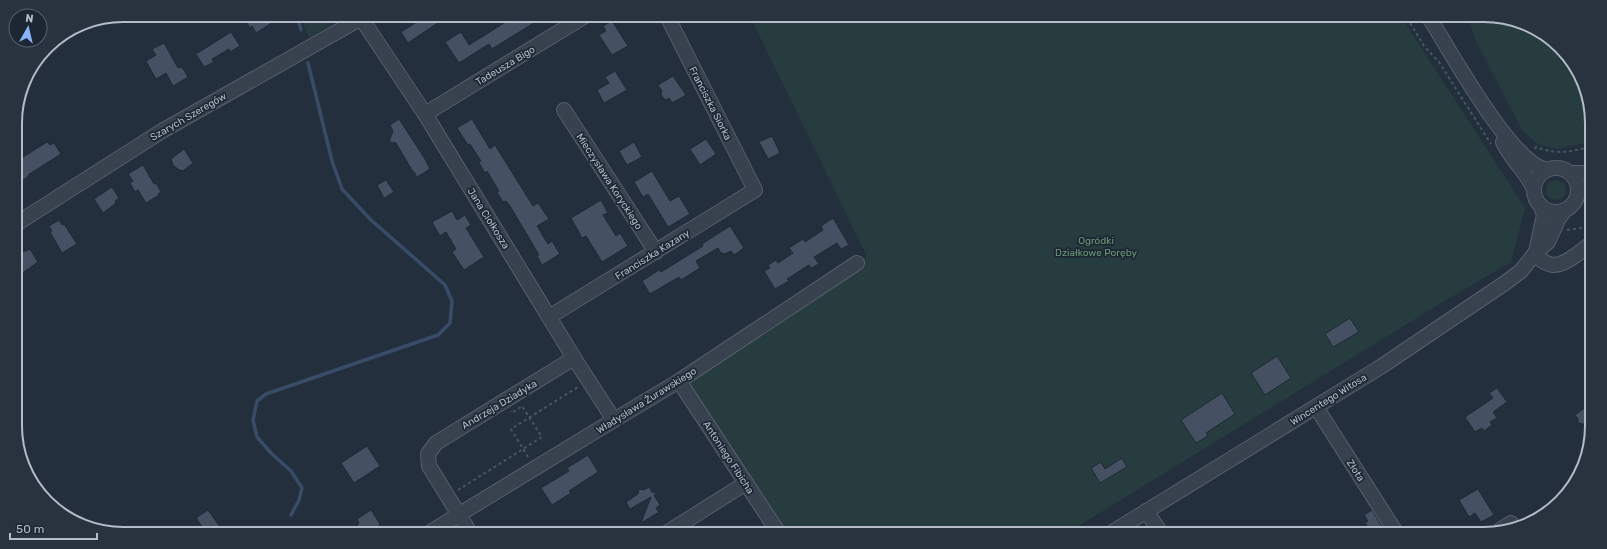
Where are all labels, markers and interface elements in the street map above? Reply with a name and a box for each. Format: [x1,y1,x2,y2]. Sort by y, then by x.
north arrow [8,8,48,48]
text: N [24,12,34,26]
street label: Tadeusza Bigo [474,43,538,88]
street label: Franciszka Siorka [686,65,734,142]
street label: Szarych Szeregów [148,90,229,144]
street label: Mieczysława Koryckiego [574,131,645,232]
street label: Jana Ciołkosza [465,186,512,251]
street label: Franciszka Kazany [613,227,692,283]
park label: Ogródki Działkowe Poręby [1055,235,1137,259]
street label: Władysława Żurawskiego [594,365,699,437]
street label: Wincentego Witosa [1288,371,1369,428]
street label: Andrzeja Dziadyka [460,378,539,432]
street label: Antoniego Fibicha [700,419,756,496]
street label: Złota [1344,457,1367,484]
scale bar [10,515,97,541]
text: 50 m [16,522,44,536]

